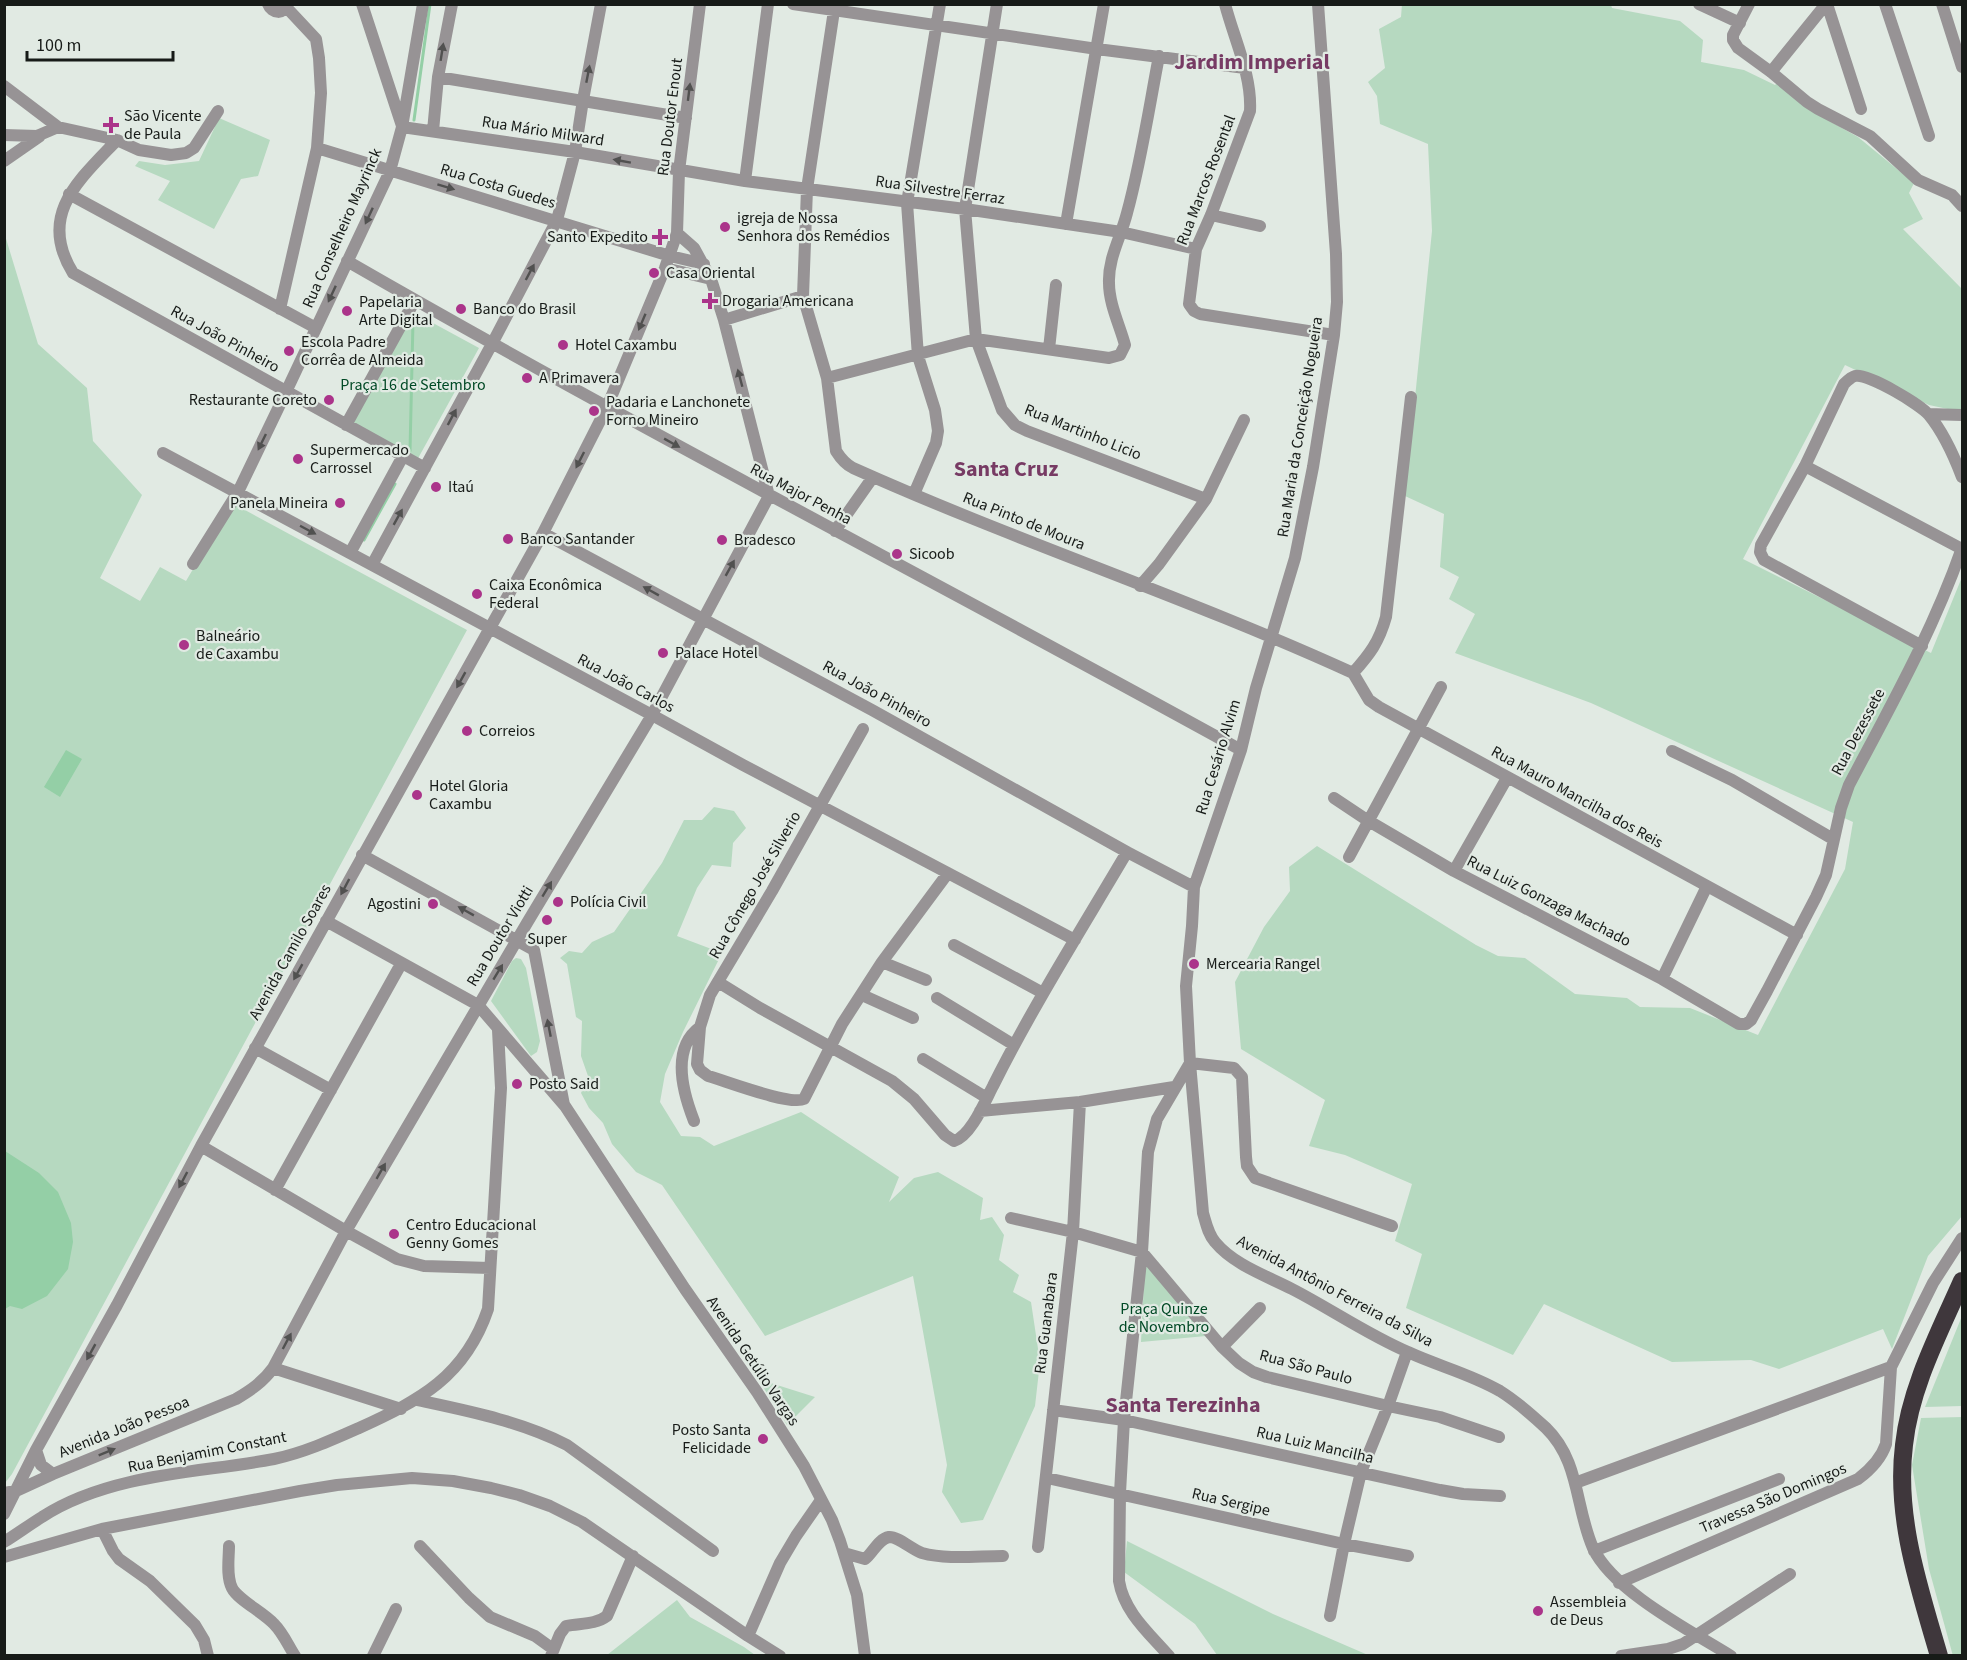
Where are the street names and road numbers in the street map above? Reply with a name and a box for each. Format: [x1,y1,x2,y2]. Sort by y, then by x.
street label: Rua Doutor Enout [652,56,688,177]
street label: Rua Mário Milward [480,110,606,152]
street label: Rua Marcos Rosental [1171,112,1241,248]
street label: Rua Conselheiro Mayrinck [297,145,387,311]
street label: Rua Costa Guedes [438,158,559,214]
street label: Rua Silvestre Ferraz [874,170,1006,210]
street label: Rua João Pinheiro [167,300,283,378]
street label: Rua Maria da Conceição Nogueira [1272,315,1328,539]
street label: Rua Martinho Licio [1021,398,1145,466]
street label: Rua Major Penha [746,458,856,530]
street label: Rua Pinto de Moura [960,486,1088,556]
street label: Rua João Carlos [573,648,679,718]
street label: Rua João Pinheiro [819,655,935,733]
street label: Rua Dezessete [1826,685,1890,779]
street label: Rua Cesário Alvim [1190,697,1246,817]
street label: Rua Mauro Mancilha dos Reis [1487,740,1667,854]
street label: Rua Cônego José Silverio [704,807,806,963]
street label: Rua Luiz Gonzaga Machado [1463,850,1635,952]
street label: Avenida Camilo Soares [243,880,337,1024]
street label: Rua Doutor Viotti [461,882,539,990]
street label: Avenida Antônio Ferreira da Silva [1233,1230,1437,1352]
street label: Rua Guanabara [1029,1271,1063,1375]
street label: Avenida Getúlio Vargas [701,1292,805,1431]
street label: Rua São Paulo [1257,1344,1355,1390]
street label: Avenida João Pessoa [55,1391,193,1463]
street label: Rua Luiz Mancilha [1254,1421,1376,1469]
street label: Rua Benjamim Constant [126,1426,289,1478]
street label: Travessa São Domingos [1696,1457,1850,1539]
street label: Rua Sergipe [1190,1482,1272,1522]

